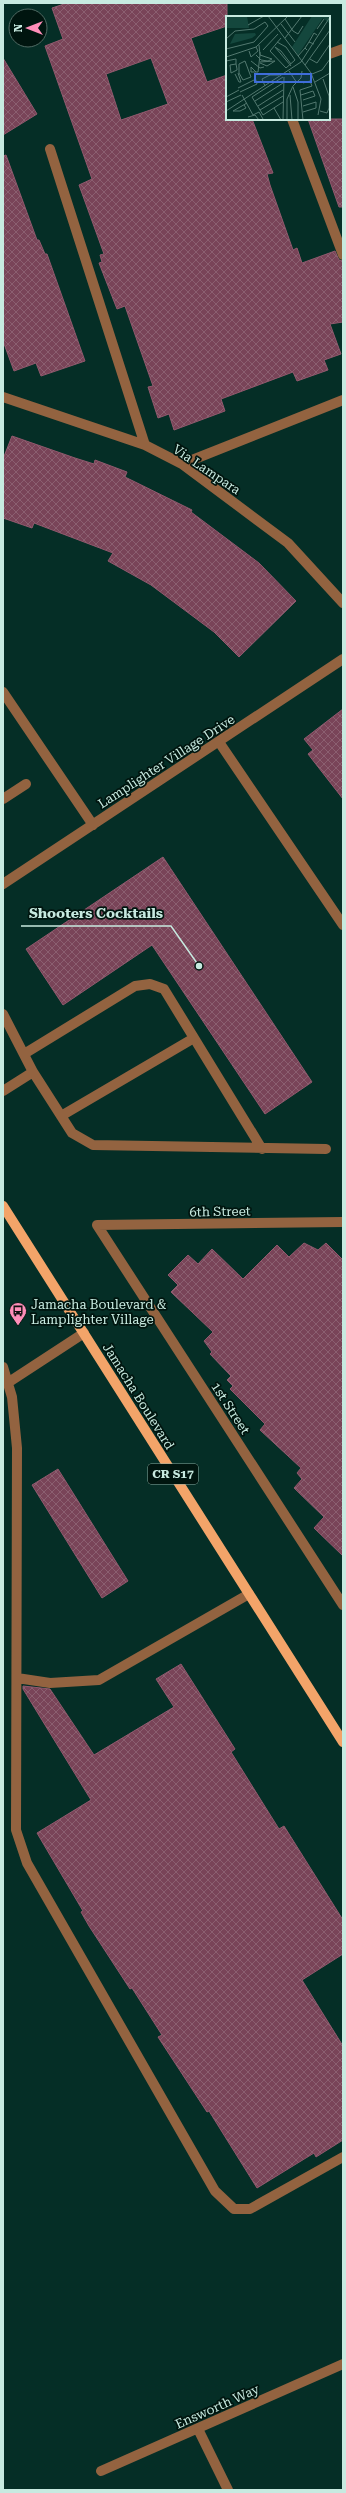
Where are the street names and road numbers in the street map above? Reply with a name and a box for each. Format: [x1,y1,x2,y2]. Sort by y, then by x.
street label: Via Lampara [170,441,243,498]
street label: Lamplighter Village Drive [95,712,237,811]
street label: 6th Street [189,1203,251,1220]
street label: Jamacha Boulevard [100,1340,178,1453]
street label: 1st Street [208,1379,253,1437]
road number: CR S17 [148,1464,198,1484]
street label: Ensworth Way [173,2381,262,2432]

